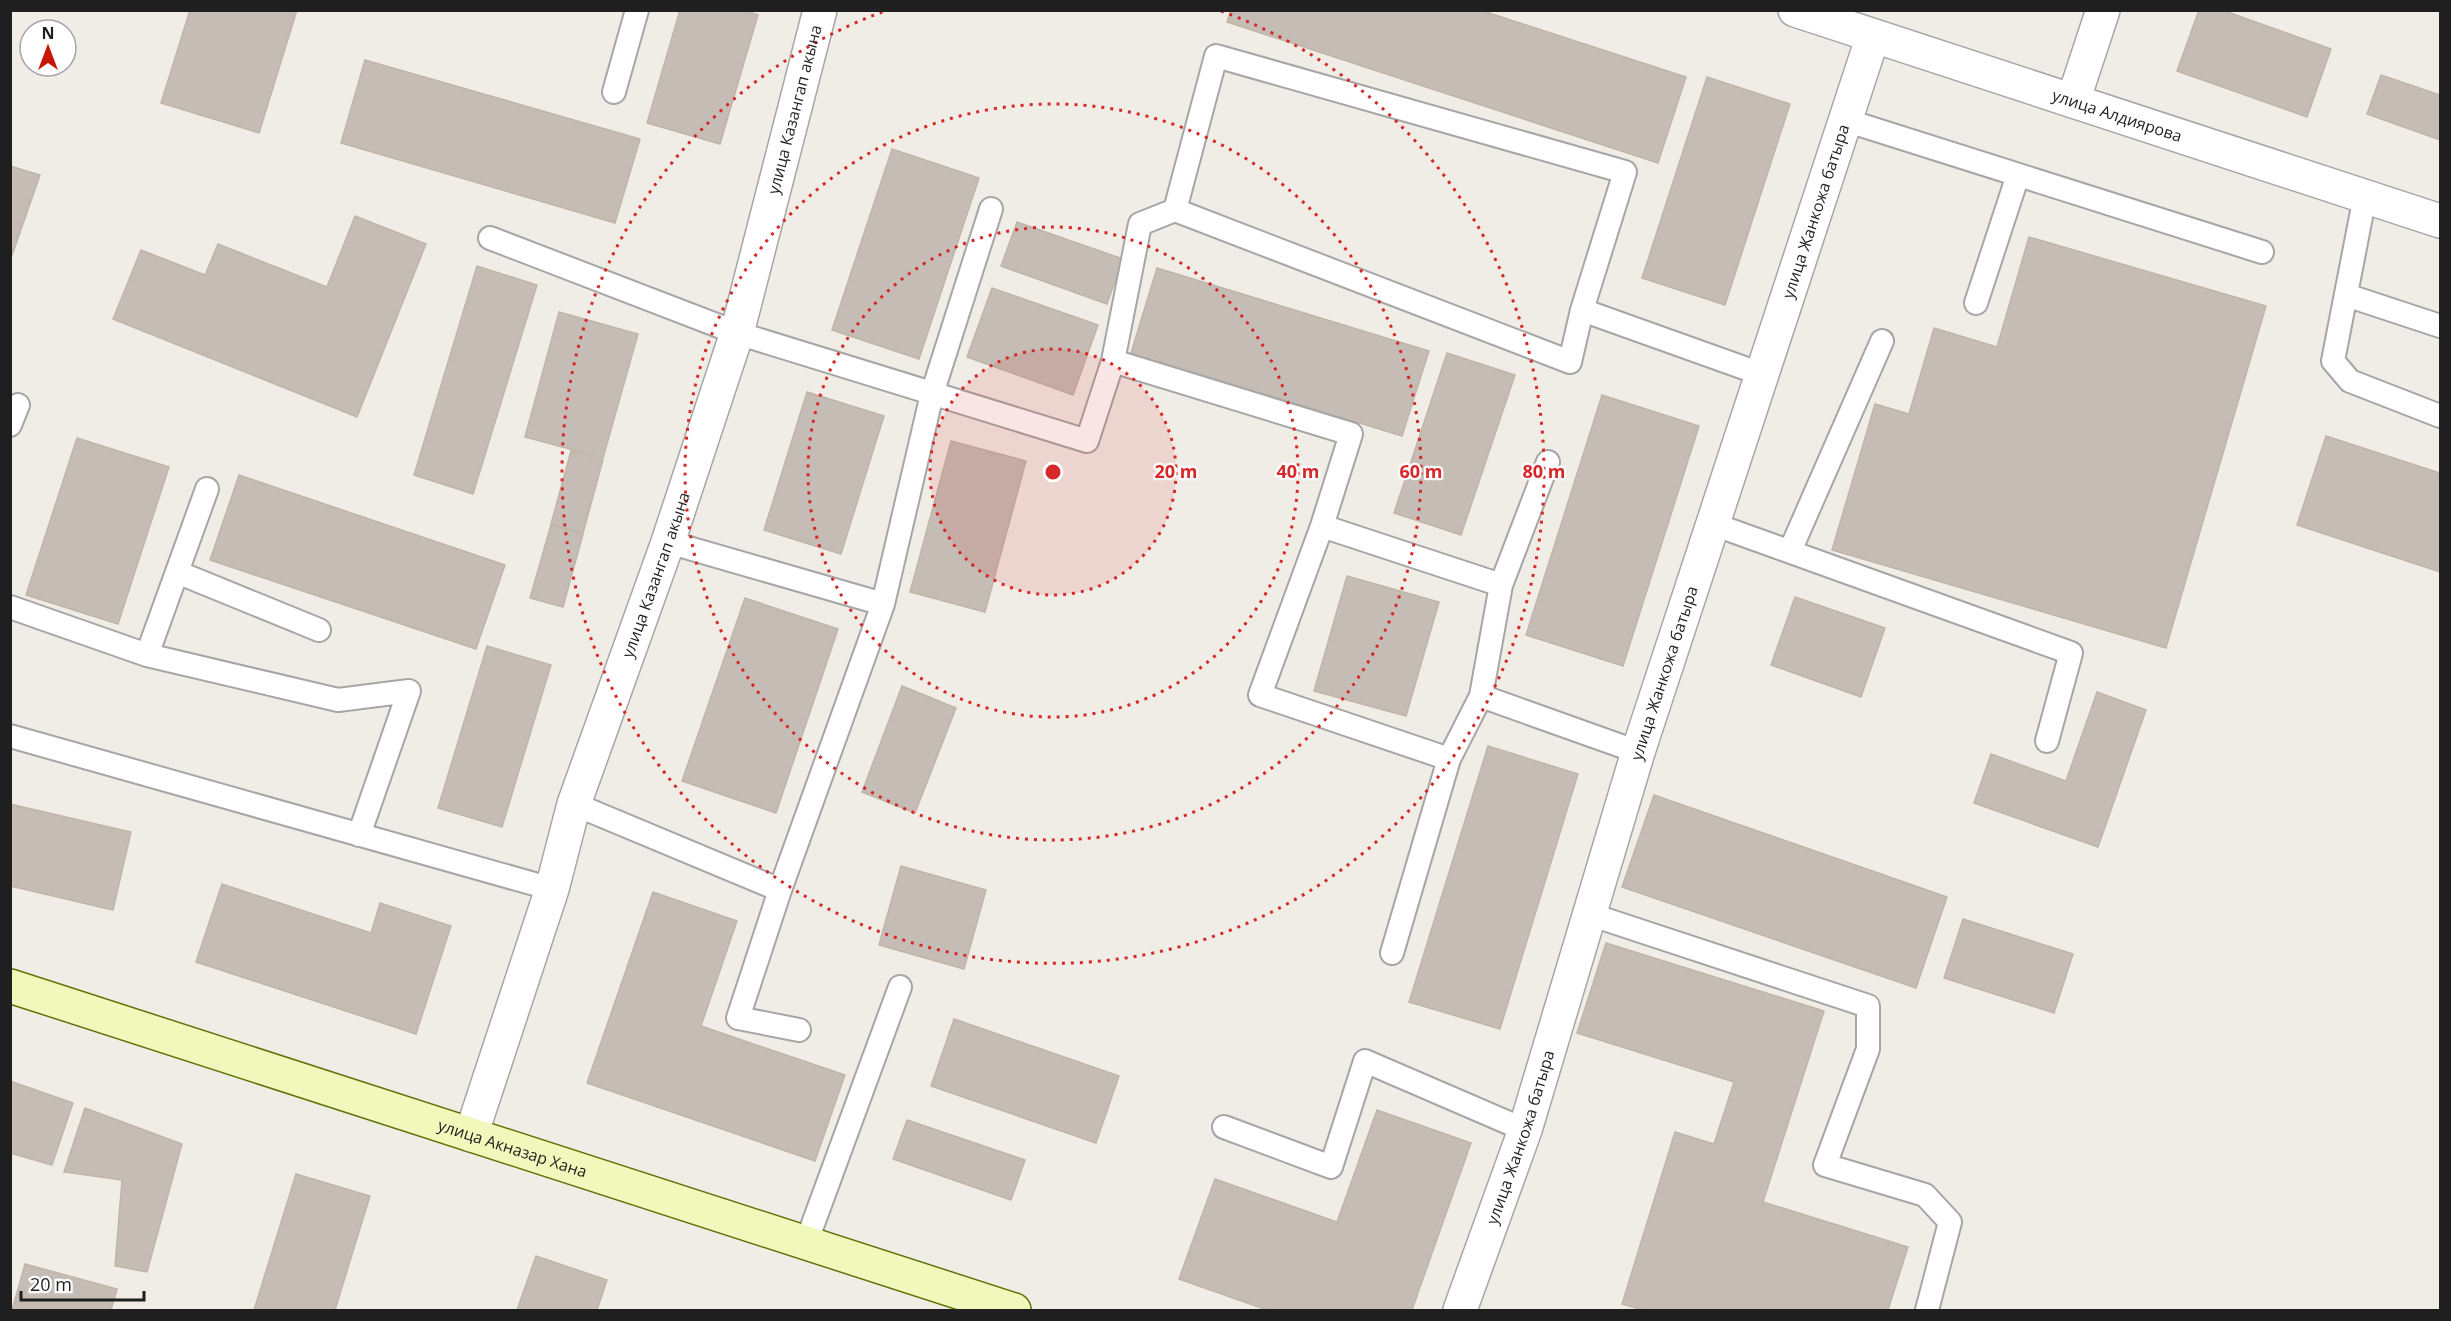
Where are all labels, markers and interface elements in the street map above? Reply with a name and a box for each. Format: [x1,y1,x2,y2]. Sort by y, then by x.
north arrow [18,18,78,78]
text: N [41,22,55,44]
street label: улица Казангап акына [762,22,827,197]
street label: улица Алдиярова [2049,84,2185,147]
street label: улица Жанкожа батыра [1777,121,1854,301]
text: 20 m [1155,459,1197,483]
text: 40 m [1277,459,1319,483]
text: 60 m [1400,459,1442,483]
text: 80 m [1523,459,1565,483]
centre of rings [1043,462,1063,482]
street label: улица Казангап акына [616,489,695,661]
street label: улица Жанкожа батыра [1625,583,1703,763]
street label: улица Жанкожа батыра [1481,1047,1559,1227]
street label: улица Акназар Хана [435,1114,590,1183]
scale bar [21,1264,144,1302]
text: 20 m [30,1272,72,1296]

